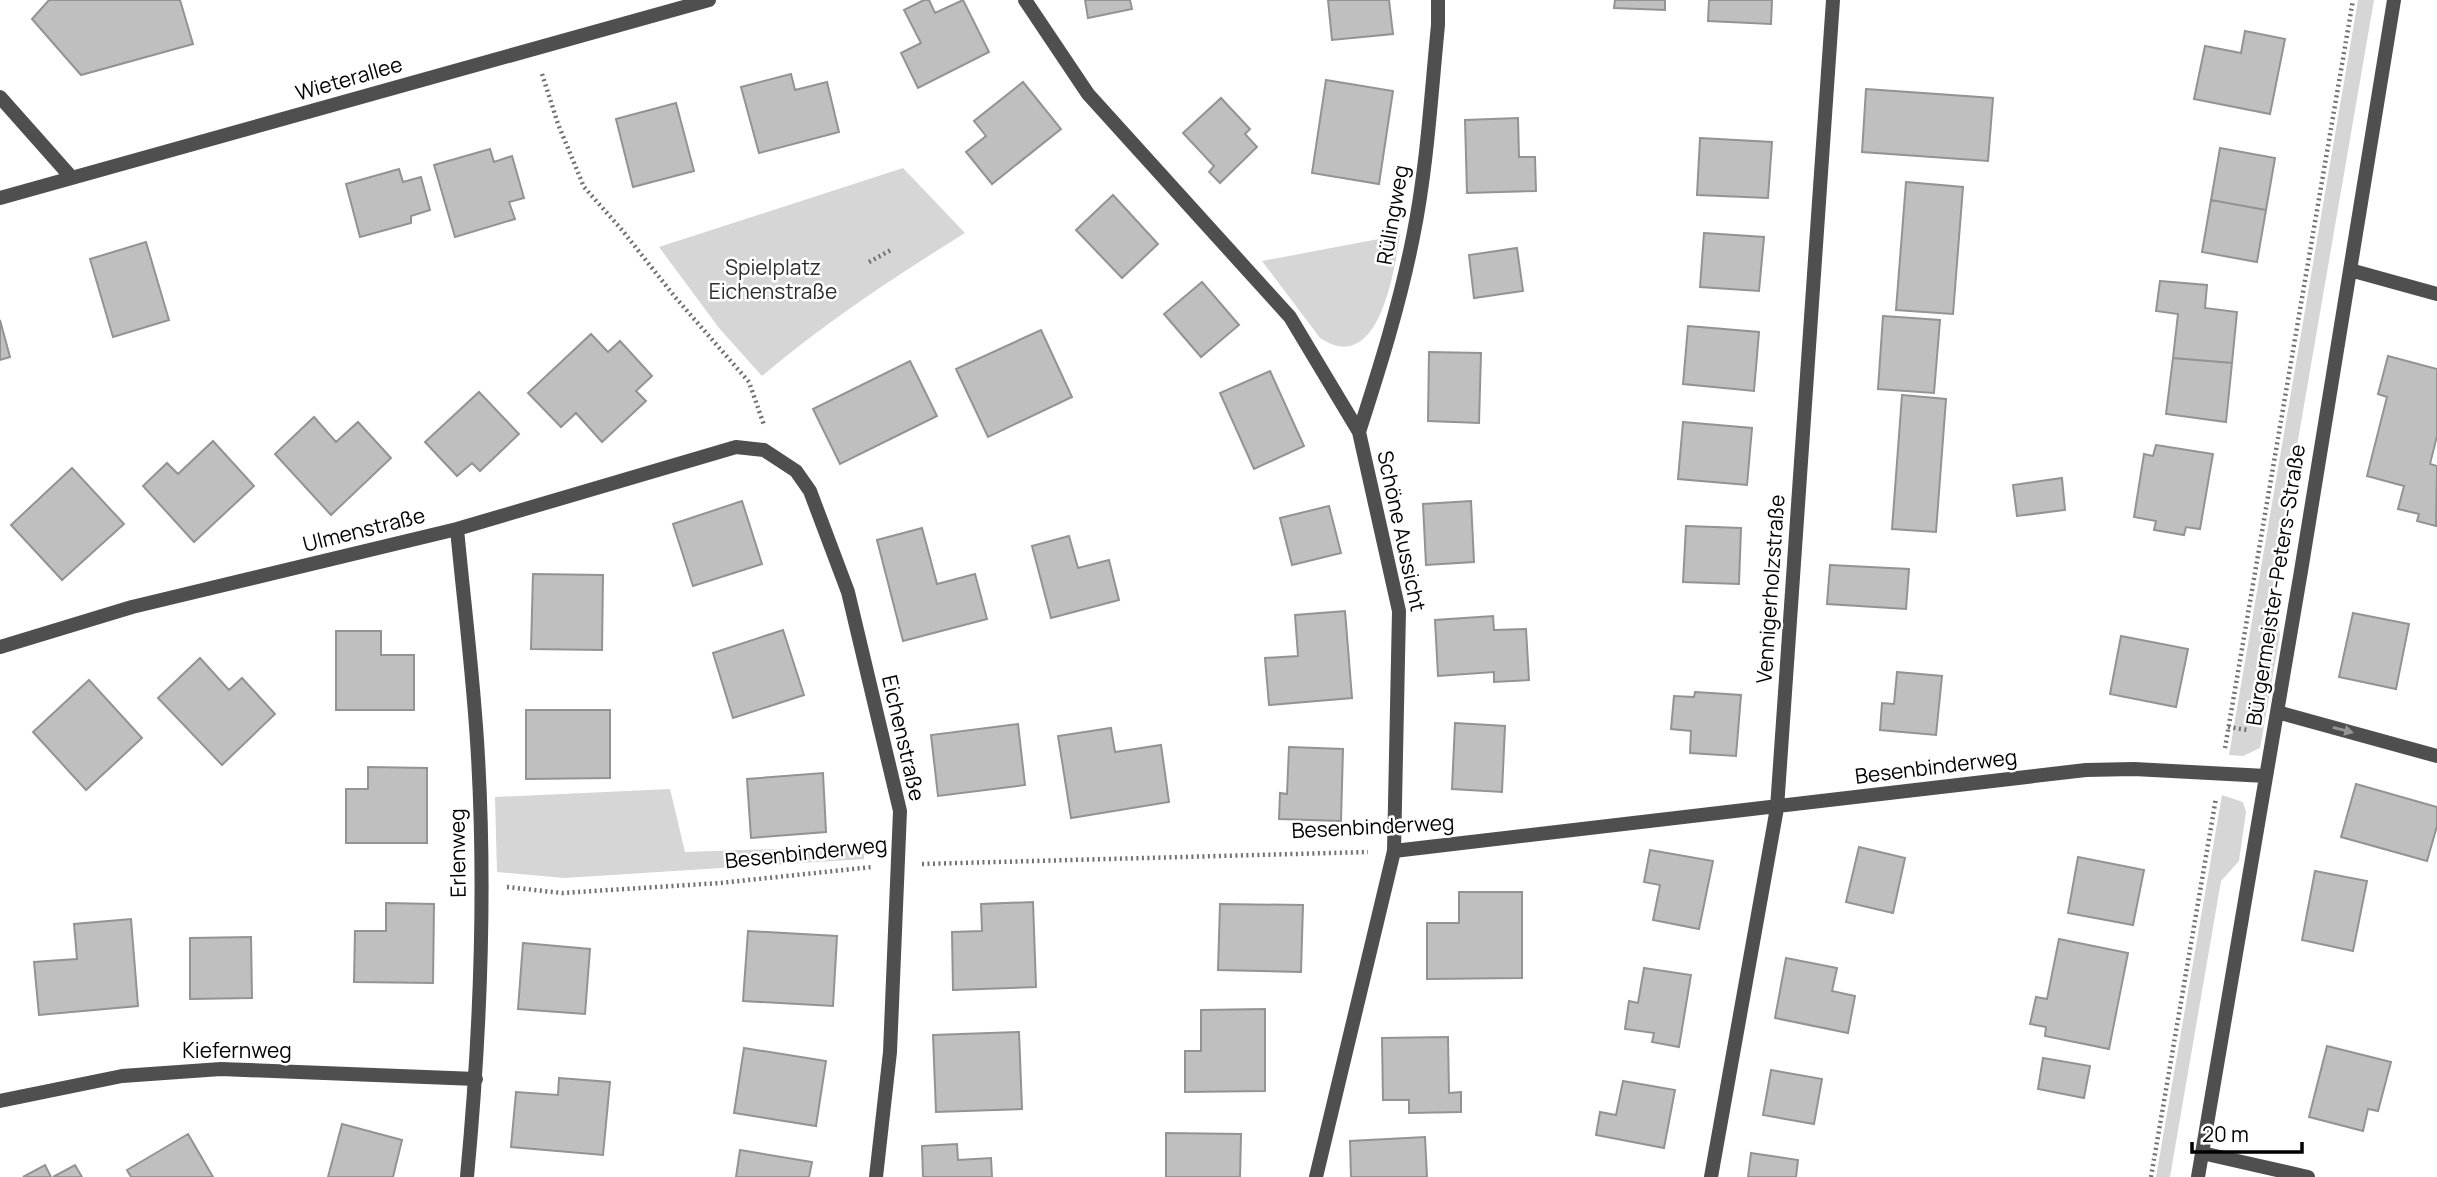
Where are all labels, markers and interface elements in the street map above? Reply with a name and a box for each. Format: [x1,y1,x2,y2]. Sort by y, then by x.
street label: Wieterallee [292,49,405,107]
street label: Rülingweg [1369,163,1415,267]
park label: Spielplatz Eichenstraße [709,253,837,305]
street label: Bürgermeister-Peters-Straße [2239,442,2311,728]
street label: Schöne Aussicht [1371,448,1433,614]
street label: Vennigerholzstraße [1749,493,1791,684]
street label: Ulmenstraße [300,500,428,558]
street label: Eichenstraße [876,672,932,804]
one-way arrow [2332,725,2354,736]
street label: Besenbinderweg [1853,742,2019,790]
street label: Erlenweg [442,808,472,898]
street label: Besenbinderweg [1291,808,1455,844]
street label: Besenbinderweg [723,830,888,874]
street label: Kiefernweg [182,1036,292,1064]
scale bar [2192,1110,2302,1154]
text: 20 m [2202,1120,2249,1148]

